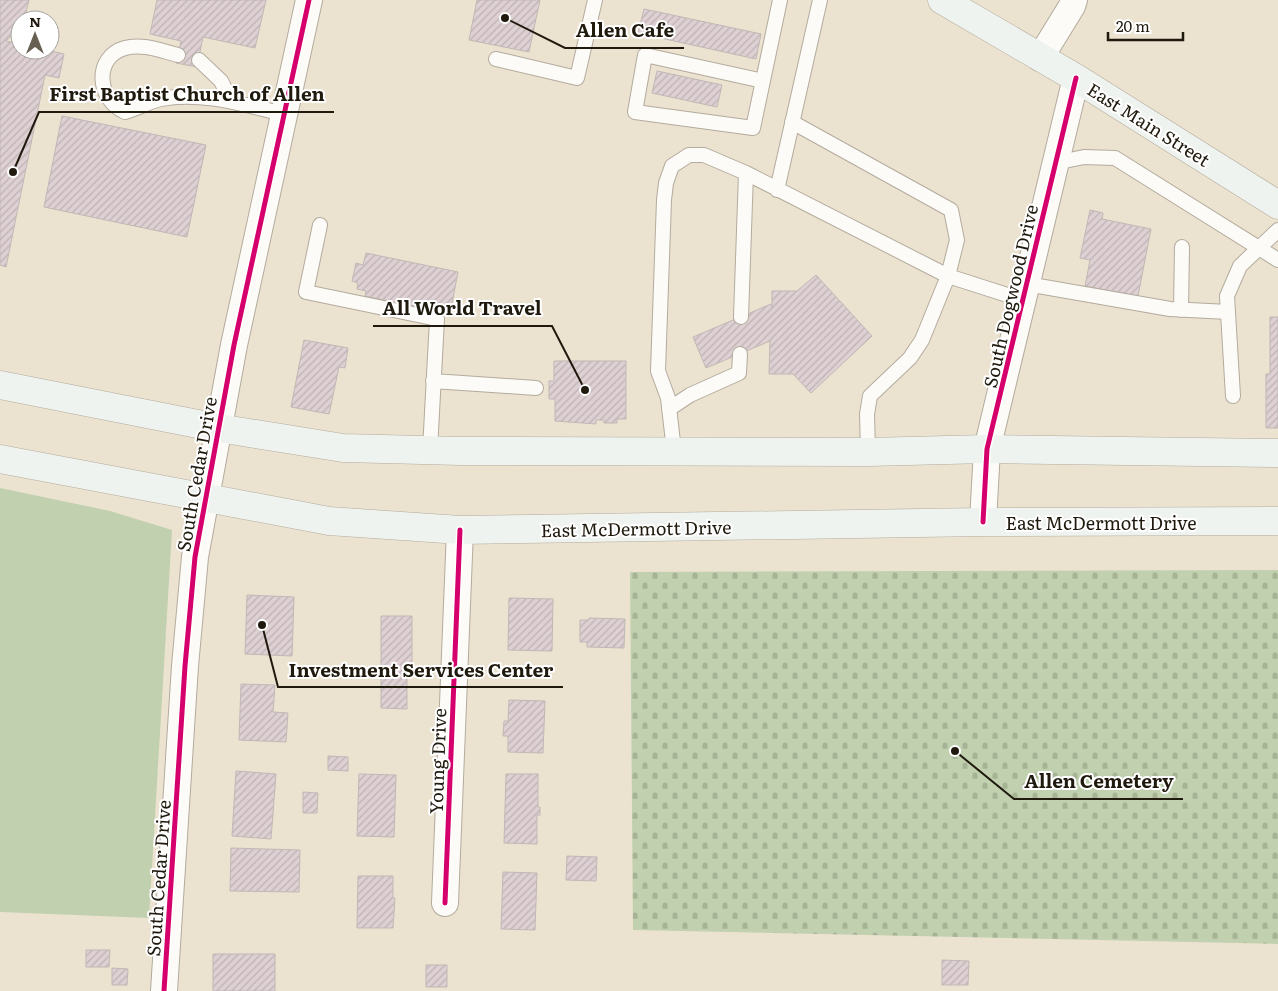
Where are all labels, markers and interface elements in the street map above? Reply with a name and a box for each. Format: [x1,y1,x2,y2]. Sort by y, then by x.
north arrow [10,10,60,60]
scale bar [1108,10,1183,42]
text: N [29,11,41,31]
callout: Allen Cafe [565,14,684,48]
text: 20 m [1116,14,1150,37]
text: Allen Cafe [576,15,675,43]
street label: East Main Street [1082,75,1216,173]
callout: First Baptist Church of Allen [39,78,334,112]
text: First Baptist Church of Allen [49,79,325,107]
street label: South Dogwood Drive [976,202,1044,390]
callout: All World Travel [373,292,552,326]
text: All World Travel [382,293,542,321]
street label: South Cedar Drive [169,394,223,554]
street label: East McDermott Drive [1006,509,1197,536]
street label: East McDermott Drive [540,513,732,543]
callout: Investment Services Center [278,653,563,687]
text: Investment Services Center [289,655,554,683]
street label: Young Drive [422,708,452,814]
callout: Allen Cemetery [1014,765,1183,799]
text: Allen Cemetery [1024,766,1174,794]
street label: South Cedar Drive [139,799,177,957]

